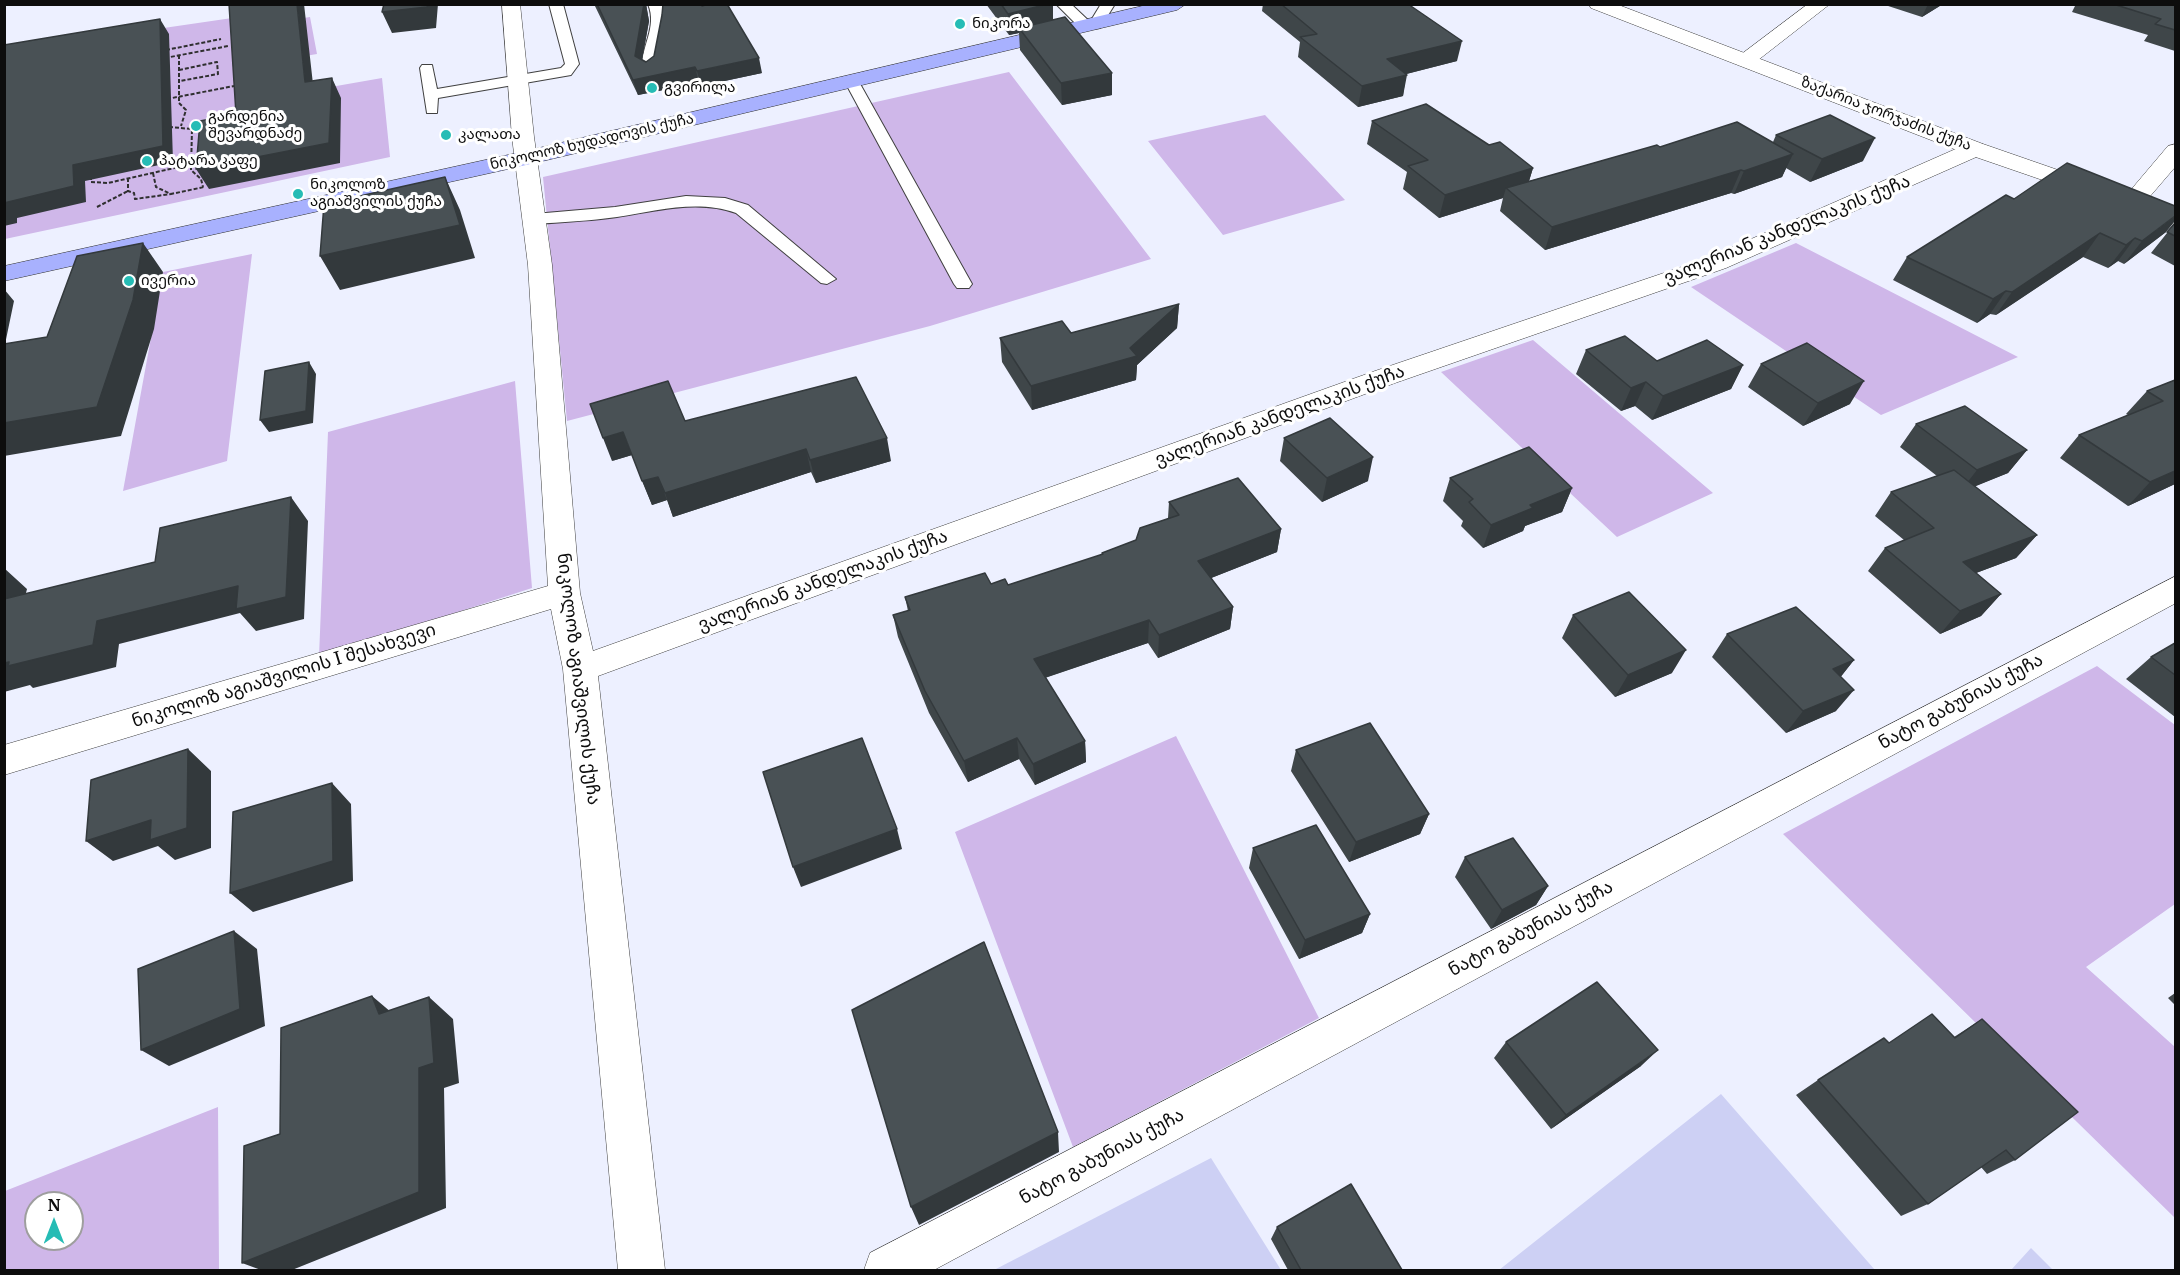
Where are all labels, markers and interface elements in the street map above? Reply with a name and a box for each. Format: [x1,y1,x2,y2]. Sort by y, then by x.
place label: ნიკორა [972,15,1030,33]
marker: ნიკორა [953,17,967,31]
street label: ზაქარია ჯორჯაძის ქუჩა [1798,73,1974,155]
place label: გვირილა [664,79,735,97]
marker: გვირილა [645,81,659,95]
place label: გარდენია შევარდნაძე [208,108,302,143]
street label: ნიკოლოზ ხუდადოვის ქუჩა [488,110,696,174]
marker: გარდენია შევარდნაძე [189,119,203,133]
place label: კალათა [458,126,521,144]
marker: კალათა [439,128,453,142]
place label: პატარა კაფე [159,152,258,170]
marker: პატარა კაფე [140,154,154,168]
street label: ვალერიან კანდელაკის ქუჩა [1660,170,1914,290]
place label: ნიკოლოზ აგიაშვილის ქუჩა [310,176,442,211]
marker: ნიკოლოზ აგიაშვილის ქუჩა [291,187,305,201]
place label: ივერია [141,272,196,290]
marker: ივერია [122,274,136,288]
street label: ვალერიან კანდელაკის ქუჩა [1152,361,1408,471]
street label: ვალერიან კანდელაკის ქუჩა [695,526,951,636]
street label: ნიკოლოზ აგიაშვილის ქუჩა [552,552,604,806]
street label: ნიკოლოზ აგიაშვილის I შესახვევი [129,619,439,733]
street label: ნატო გაბუნიას ქუჩა [1875,649,2047,755]
street label: ნატო გაბუნიას ქუჩა [1445,876,1617,982]
street label: ნატო გაბუნიას ქუჩა [1016,1104,1188,1210]
north arrow [24,1191,84,1251]
text: N [48,1195,60,1215]

